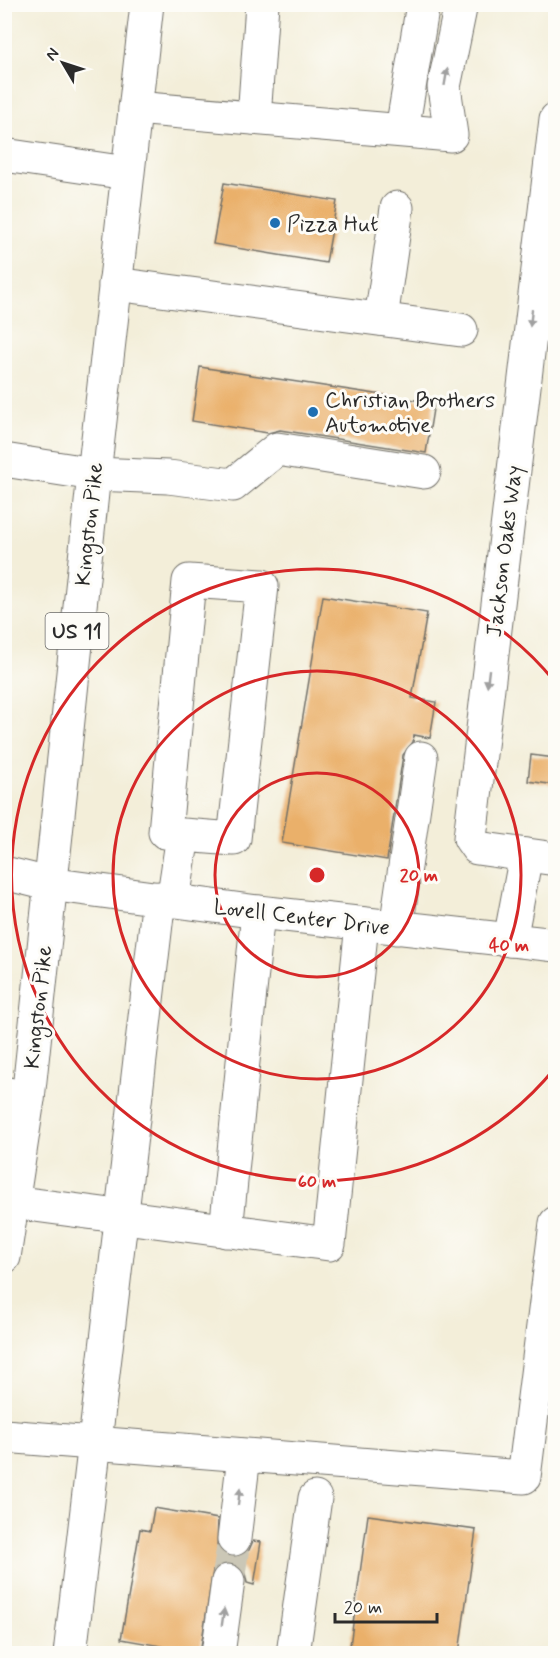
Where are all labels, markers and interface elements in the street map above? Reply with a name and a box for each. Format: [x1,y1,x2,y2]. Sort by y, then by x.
north arrow [33,33,93,93]
text: N [41,44,64,65]
one-way arrow [442,68,451,87]
place label: Pizza Hut [287,211,378,239]
marker: Pizza Hut [268,216,282,230]
one-way arrow [526,308,536,327]
place label: Christian Brothers Automotive [325,387,495,440]
marker: Christian Brothers Automotive [306,405,320,419]
street label: Kingston Pike [70,461,113,588]
street label: Jackson Oaks Way [481,464,529,639]
road number: US 11 [46,613,109,649]
one-way arrow [483,669,492,688]
text: 20 m [400,864,438,888]
centre of rings [307,865,327,885]
street label: Lovell Center Drive [212,893,391,943]
text: 40 m [489,934,529,958]
street label: Kingston Pike [19,944,62,1071]
text: 60 m [298,1170,336,1194]
one-way arrow [234,1488,244,1507]
scale bar [335,1586,437,1624]
text: 20 m [344,1596,382,1620]
one-way arrow [218,1608,228,1627]

